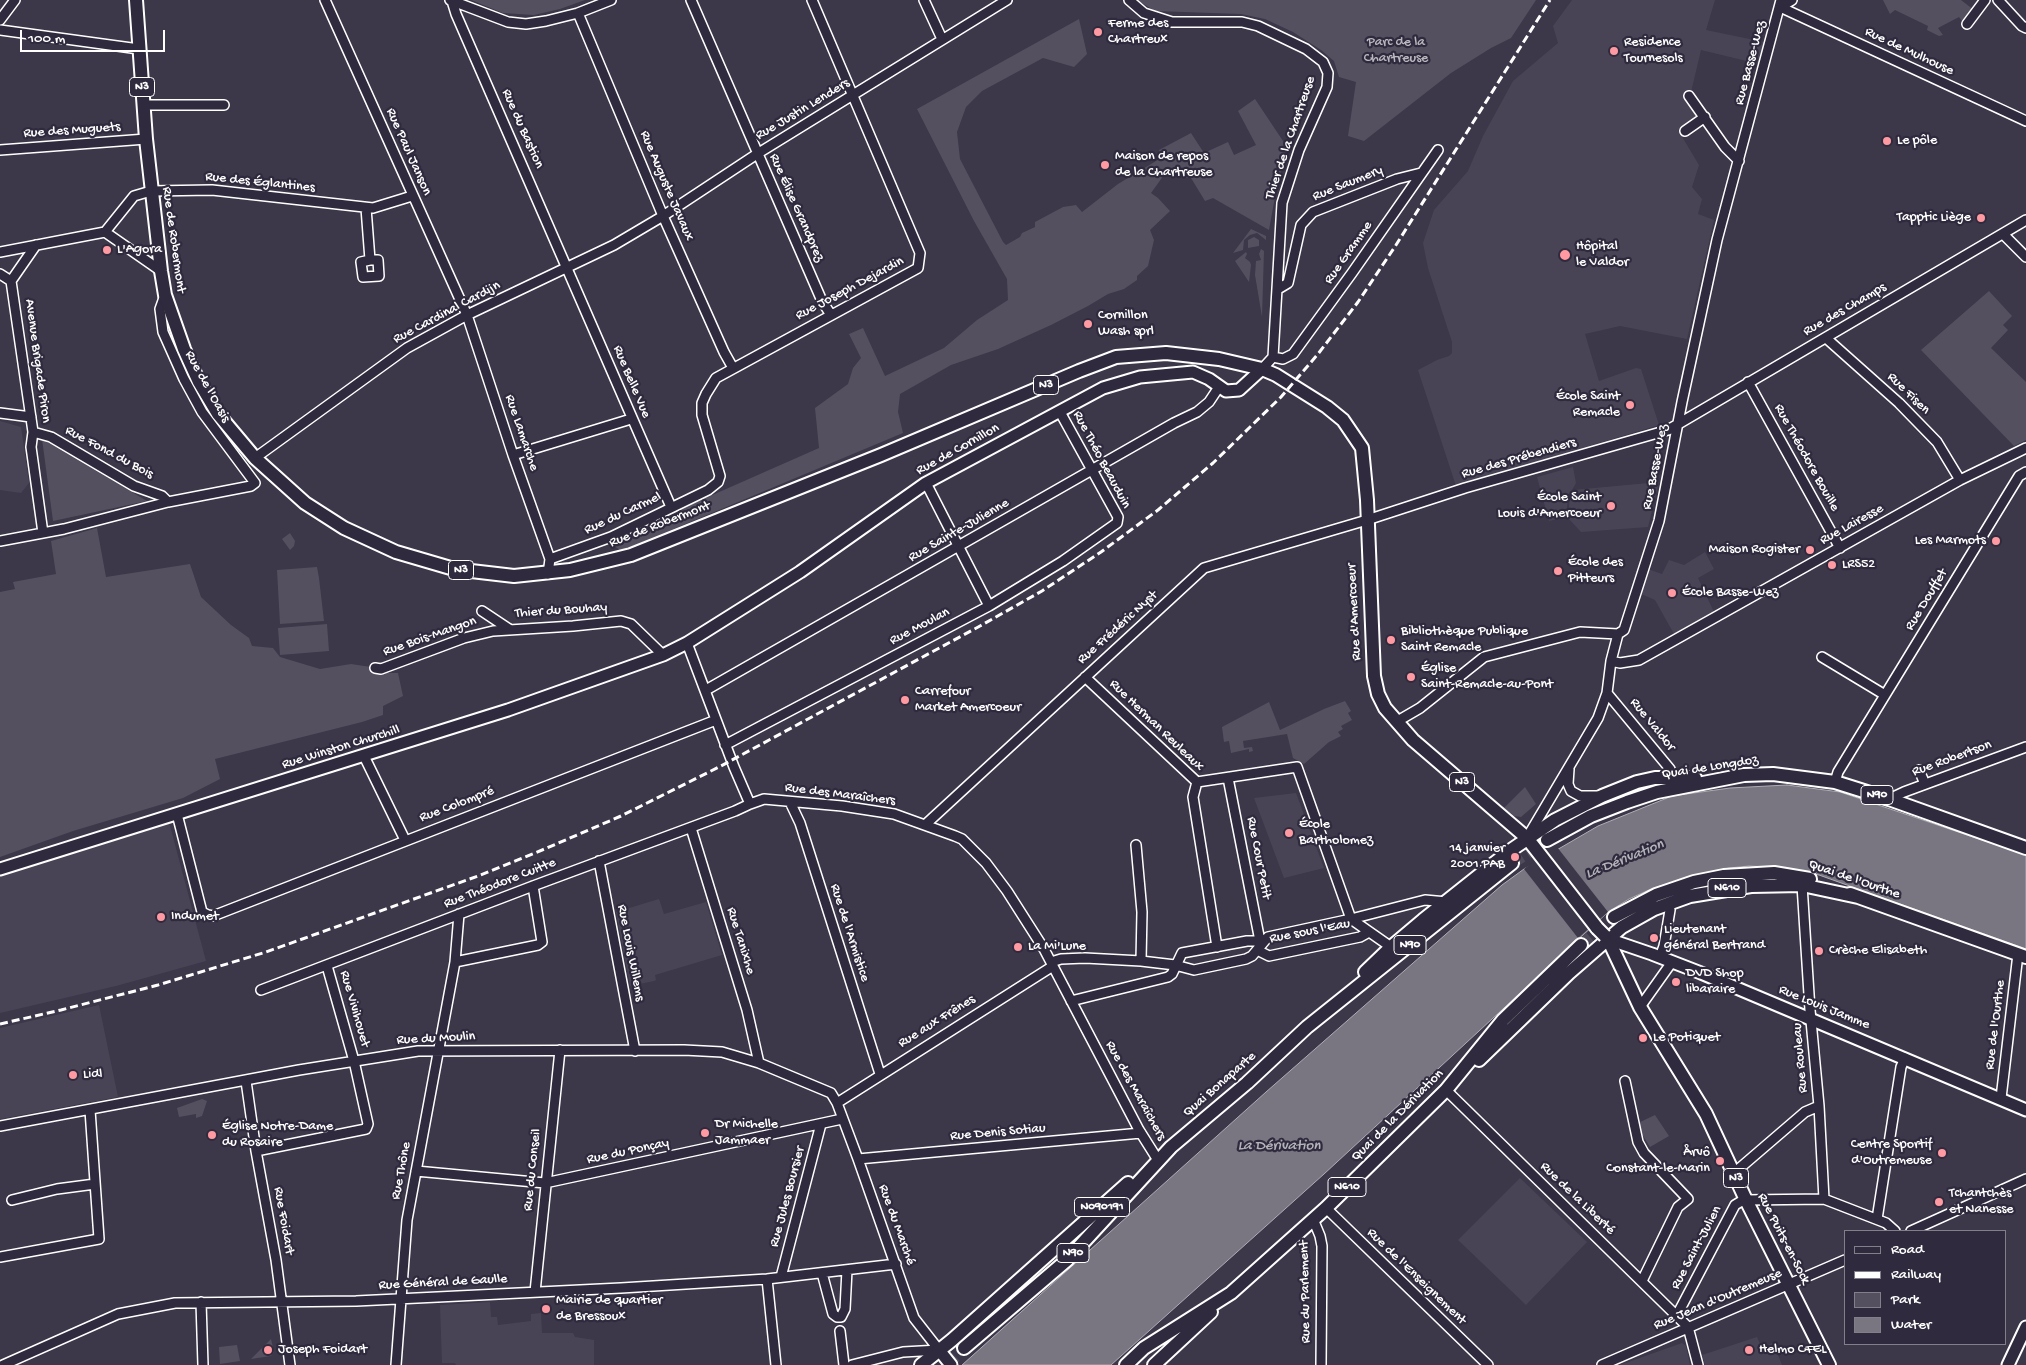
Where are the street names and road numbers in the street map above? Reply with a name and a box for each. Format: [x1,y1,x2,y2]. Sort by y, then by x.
street label: Rue Basse-Wez [1732,19,1770,107]
street label: Rue de Mulhouse [1862,24,1956,80]
street label: Thier de la Chartreuse [1262,74,1320,202]
street label: Rue Justin Lenders [753,75,853,145]
road number: N3 [130,77,154,96]
street label: Rue du Bastion [497,87,547,171]
street label: Rue Paul Janson [381,106,435,198]
street label: Rue des Muguets [23,119,121,143]
street label: Rue Auguste Javaux [635,128,697,244]
street label: Rue Élise Grandprez [765,151,827,265]
street label: Rue Saumery [1310,162,1386,206]
street label: Rue des Églantines [204,169,316,197]
street label: Rue de Robermont [157,186,189,294]
street label: Rue Gramme [1321,218,1377,288]
street label: Rue Joseph Dejardin [793,253,907,325]
street label: Rue Cardinal Cardijn [390,278,504,348]
street label: Rue des Champs [1800,279,1890,341]
street label: Avenue Brigade Piron [20,298,54,424]
street label: Rue Belle Vue [608,343,654,421]
street label: Rue de l'Oasis [180,348,234,426]
street label: Rue Fisen [1883,369,1933,419]
road number: N3 [1034,376,1058,394]
street label: Rue Lamarche [500,393,542,473]
street label: Rue Théodore Bouille [1770,401,1842,515]
street label: Rue Théo Beauduin [1068,408,1134,512]
street label: Rue de Cornillon [913,420,1003,480]
street label: Rue Fond du Bois [62,423,156,483]
street label: Rue Basse-Wez [1639,423,1673,511]
street label: Rue des Prébendiers [1460,435,1578,483]
street label: Rue du Carmel [582,489,664,539]
street label: Rue Sainte-Julienne [906,495,1012,567]
street label: Rue de Robermont [607,498,713,552]
street label: Rue Lairesse [1817,501,1887,549]
road number: N3 [448,560,474,580]
street label: Rue d'Amercoeur [1344,563,1366,661]
street label: Rue Douffet [1902,566,1952,634]
street label: Rue Frédéric Nyst [1074,588,1162,668]
street label: Thier du Bouhay [514,599,608,623]
street label: Rue Moulan [887,604,953,650]
street label: Rue Bois-Mangon [381,613,479,661]
street label: Rue Herman Reuleaux [1105,676,1207,776]
street label: Rue Valdor [1625,695,1679,755]
street label: Rue Winston Churchill [280,722,402,774]
street label: Rue Robertson [1910,737,1994,781]
street label: Quai de Longdoz [1661,752,1759,784]
road number: N3 [1450,772,1474,792]
street label: Rue des Maraîchers [784,780,896,810]
street label: Rue Colompré [417,783,497,827]
road number: N90 [1861,786,1893,804]
street label: Rue Cour Petit [1242,815,1274,901]
street label: Rue Théodore Cuitte [442,855,558,913]
street label: Quai de l'Ourthe [1806,856,1902,904]
road number: N610 [1708,878,1746,898]
street label: Rue de l'Armistice [825,882,873,984]
street label: Rue Louis Willems [612,903,648,1003]
street label: Rue Tanixhe [722,905,758,977]
street label: Rue sous l'Eau [1268,916,1352,948]
road number: N90 [1394,936,1426,954]
street label: Rue Vivihouet [335,969,373,1049]
street label: Rue de l'Ourthe [1982,979,2010,1071]
street label: Rue Louis Jamme [1776,982,1872,1034]
street label: Rue aux Frênes [895,992,979,1052]
street label: Rue Rouleau [1790,1022,1812,1094]
street label: Rue du Moulin [396,1029,476,1049]
street label: Rue des Maraîchers [1101,1038,1169,1144]
street label: Quai Bonaparte [1180,1049,1260,1121]
street label: Quai de la Dérivation [1348,1066,1448,1166]
street label: Rue Denis Sotiau [950,1120,1046,1146]
street label: Rue du Conseil [520,1128,546,1212]
street label: Rue du Ponçay [585,1135,671,1169]
street label: Rue Thône [388,1141,416,1201]
street label: Rue Jules Boursier [766,1145,810,1249]
street label: Rue de la Liberté [1536,1159,1618,1239]
road number: N3 [1724,1168,1748,1188]
road number: N610 [1328,1178,1366,1196]
street label: Rue du Marché [874,1182,918,1268]
street label: Rue Foidart [269,1186,297,1256]
street label: Rue Puits-en-Sock [1753,1191,1813,1287]
road number: N090191 [1074,1198,1130,1216]
street label: Rue Saint-Julien [1668,1203,1726,1293]
street label: Rue de l'Enseignement [1363,1225,1469,1329]
street label: Rue du Parlement [1297,1240,1315,1344]
road number: N90 [1057,1244,1089,1262]
street label: Rue Jean d'Outremeuse [1651,1265,1785,1335]
street label: Rue Général de Gaulle [378,1271,508,1295]

